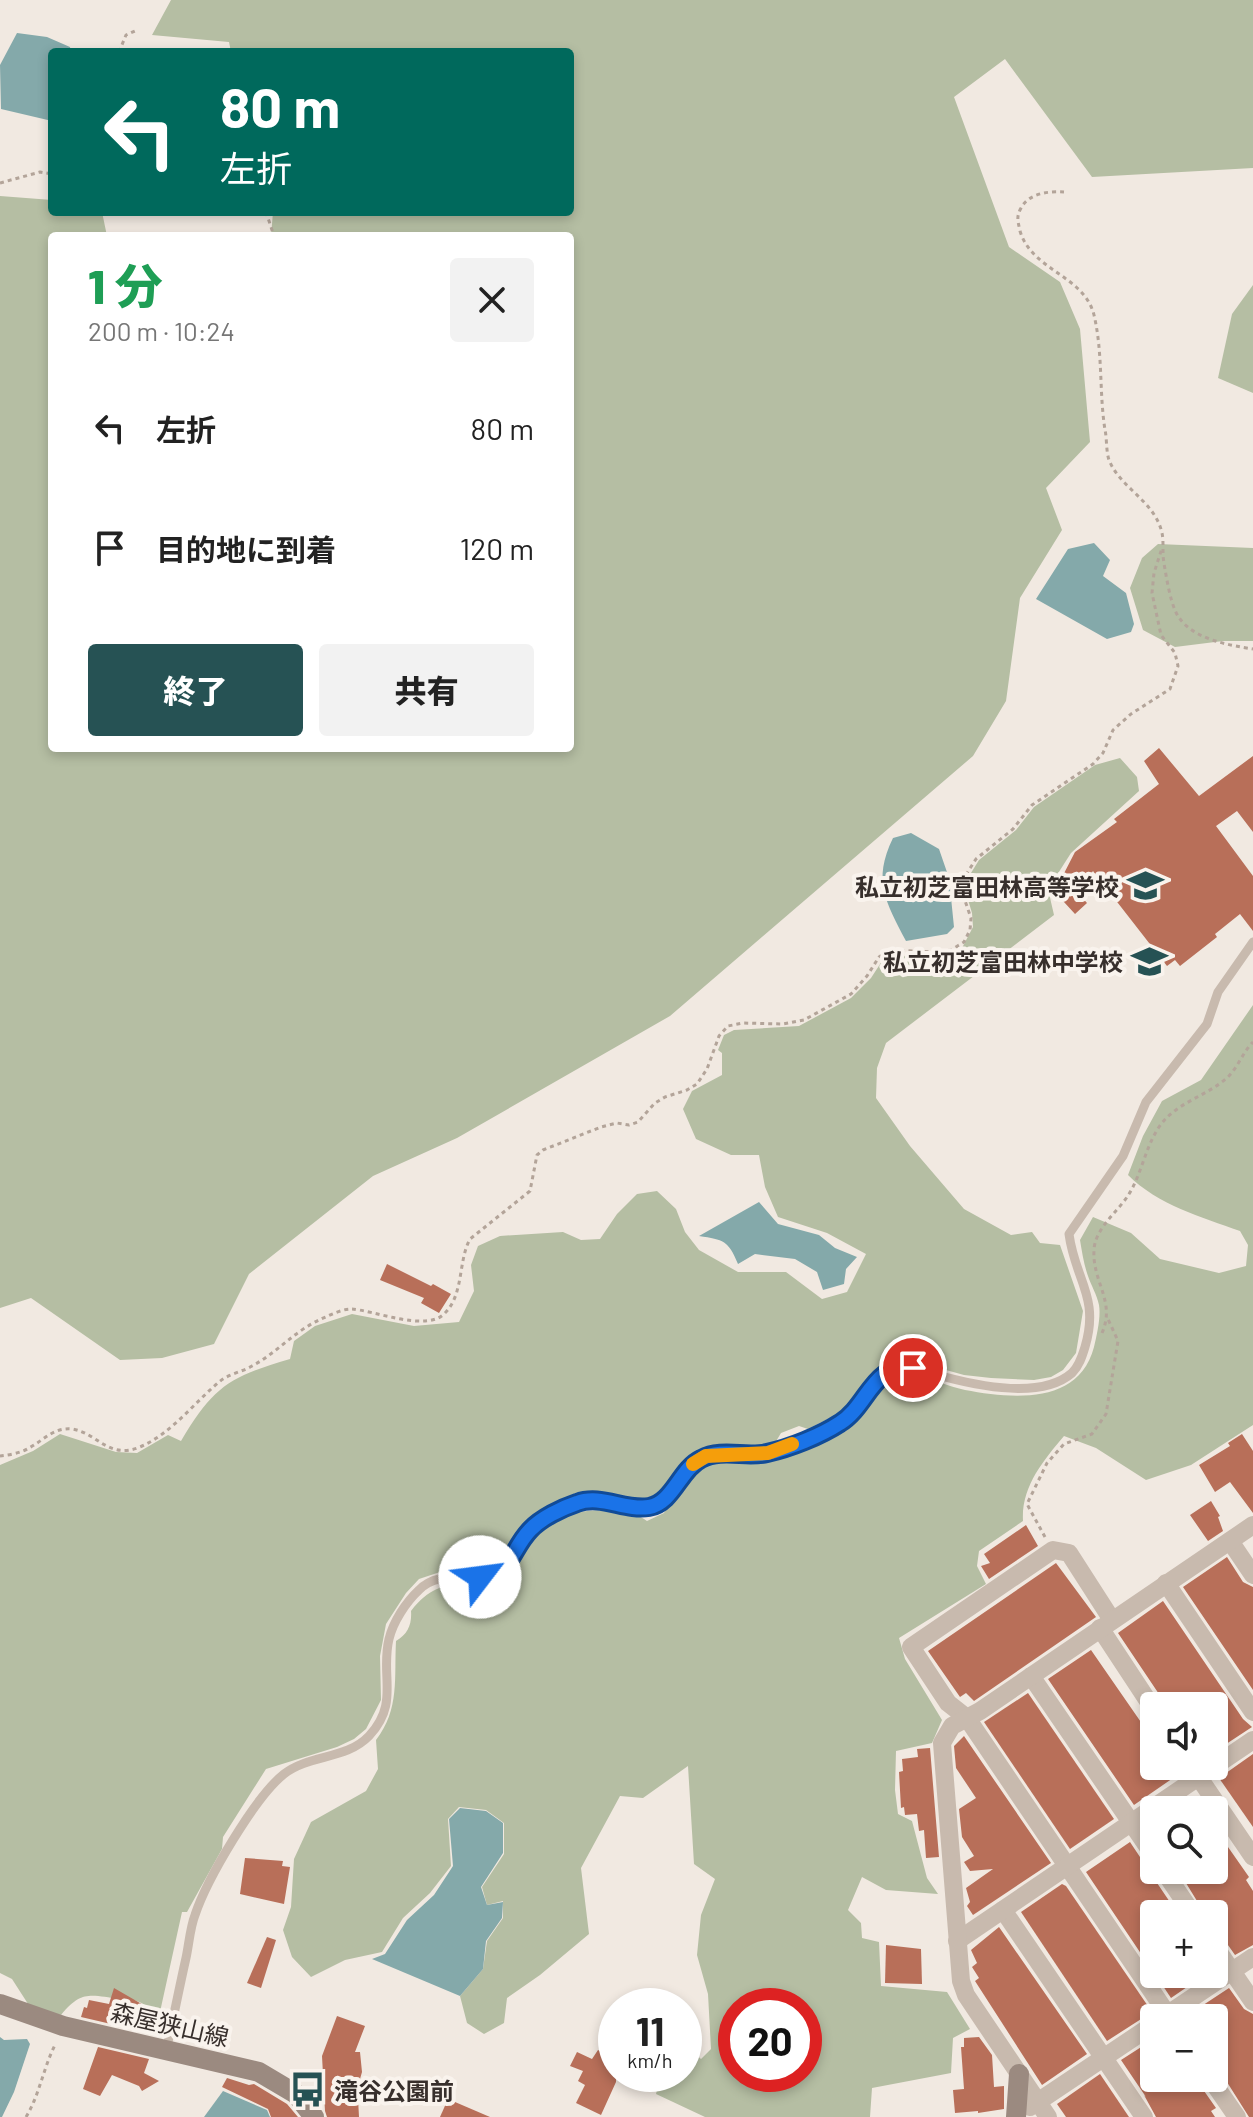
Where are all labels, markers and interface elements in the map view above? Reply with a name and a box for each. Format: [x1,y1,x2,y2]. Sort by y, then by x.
text: 80 m [220,72,340,139]
icon: left [88,80,192,184]
text: 左折 [220,146,292,189]
text: 1 分 [88,256,163,314]
button: close [450,258,534,342]
text: 200 m · 10:24 [88,315,235,346]
icon: left [88,406,132,450]
text: 80 m [471,410,534,446]
text: 左折 [156,411,216,447]
icon: arrive [88,526,132,570]
text: 120 m [460,530,534,566]
text: 目的地に到着 [156,531,336,567]
button: 終了 [88,644,303,736]
button: 共有 [319,644,534,736]
school or university icon: 私立初芝富田林高等学校 [1126,867,1164,905]
place label: 私立初芝富田林高等学校 [855,872,1119,901]
school or university icon: 私立初芝富田林中学校 [1130,942,1168,980]
place label: 私立初芝富田林中学校 [883,947,1123,976]
pin [879,1334,947,1402]
icon: arrive [891,1346,935,1390]
position arrow [438,1535,522,1619]
map controls [1140,1692,1228,2092]
button: sound [1140,1692,1228,1780]
button: search [1140,1796,1228,1884]
button: + [1140,1900,1228,1988]
speed limit sign: 20 [718,1988,822,2092]
street label: 森屋狭山線 [108,1996,232,2052]
button: − [1140,2004,1228,2092]
text: 11 [636,2006,664,2054]
text: km/h [627,2048,673,2072]
bus stop icon: 滝谷公園前 [289,2071,327,2109]
place label: 滝谷公園前 [334,2076,454,2105]

